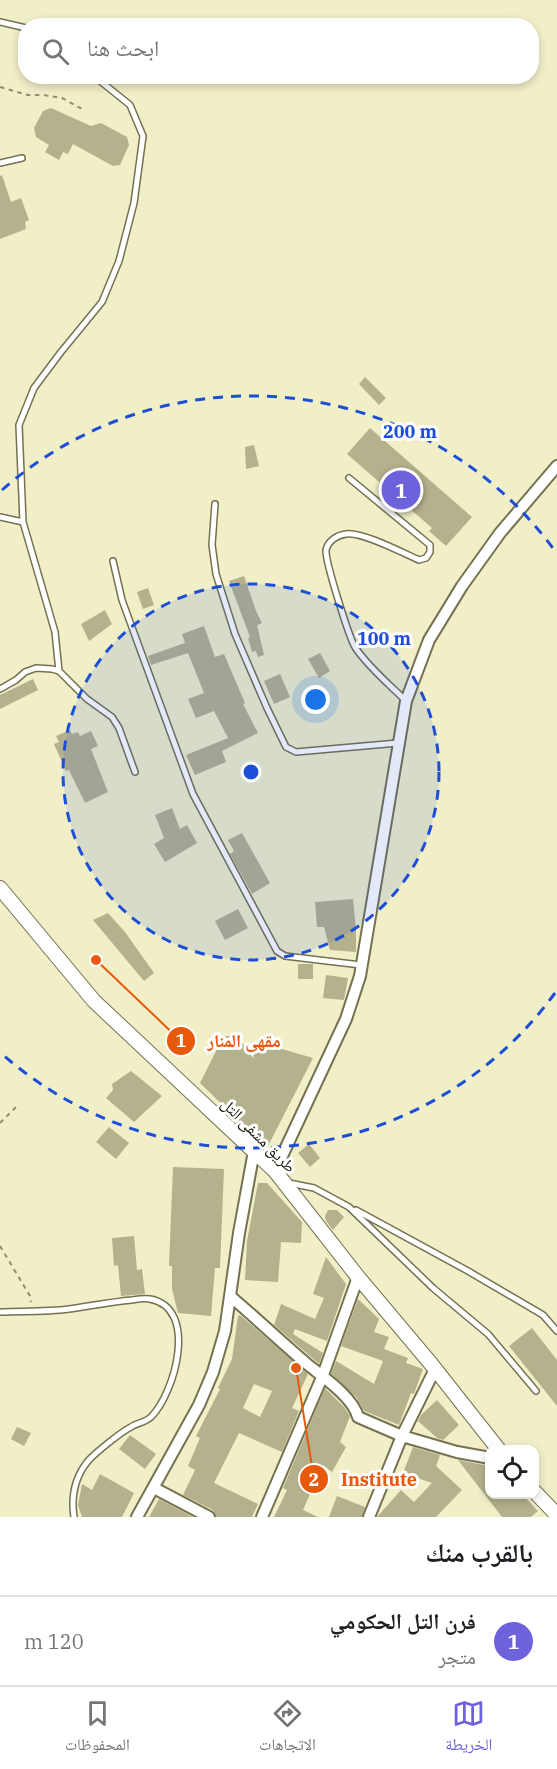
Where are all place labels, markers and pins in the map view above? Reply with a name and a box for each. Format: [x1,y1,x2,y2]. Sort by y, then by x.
pin: 1 [382,468,420,512]
centre of rings [241,762,261,782]
callout: مقهى المنار [166,1023,293,1059]
callout: Institute [299,1461,429,1497]

